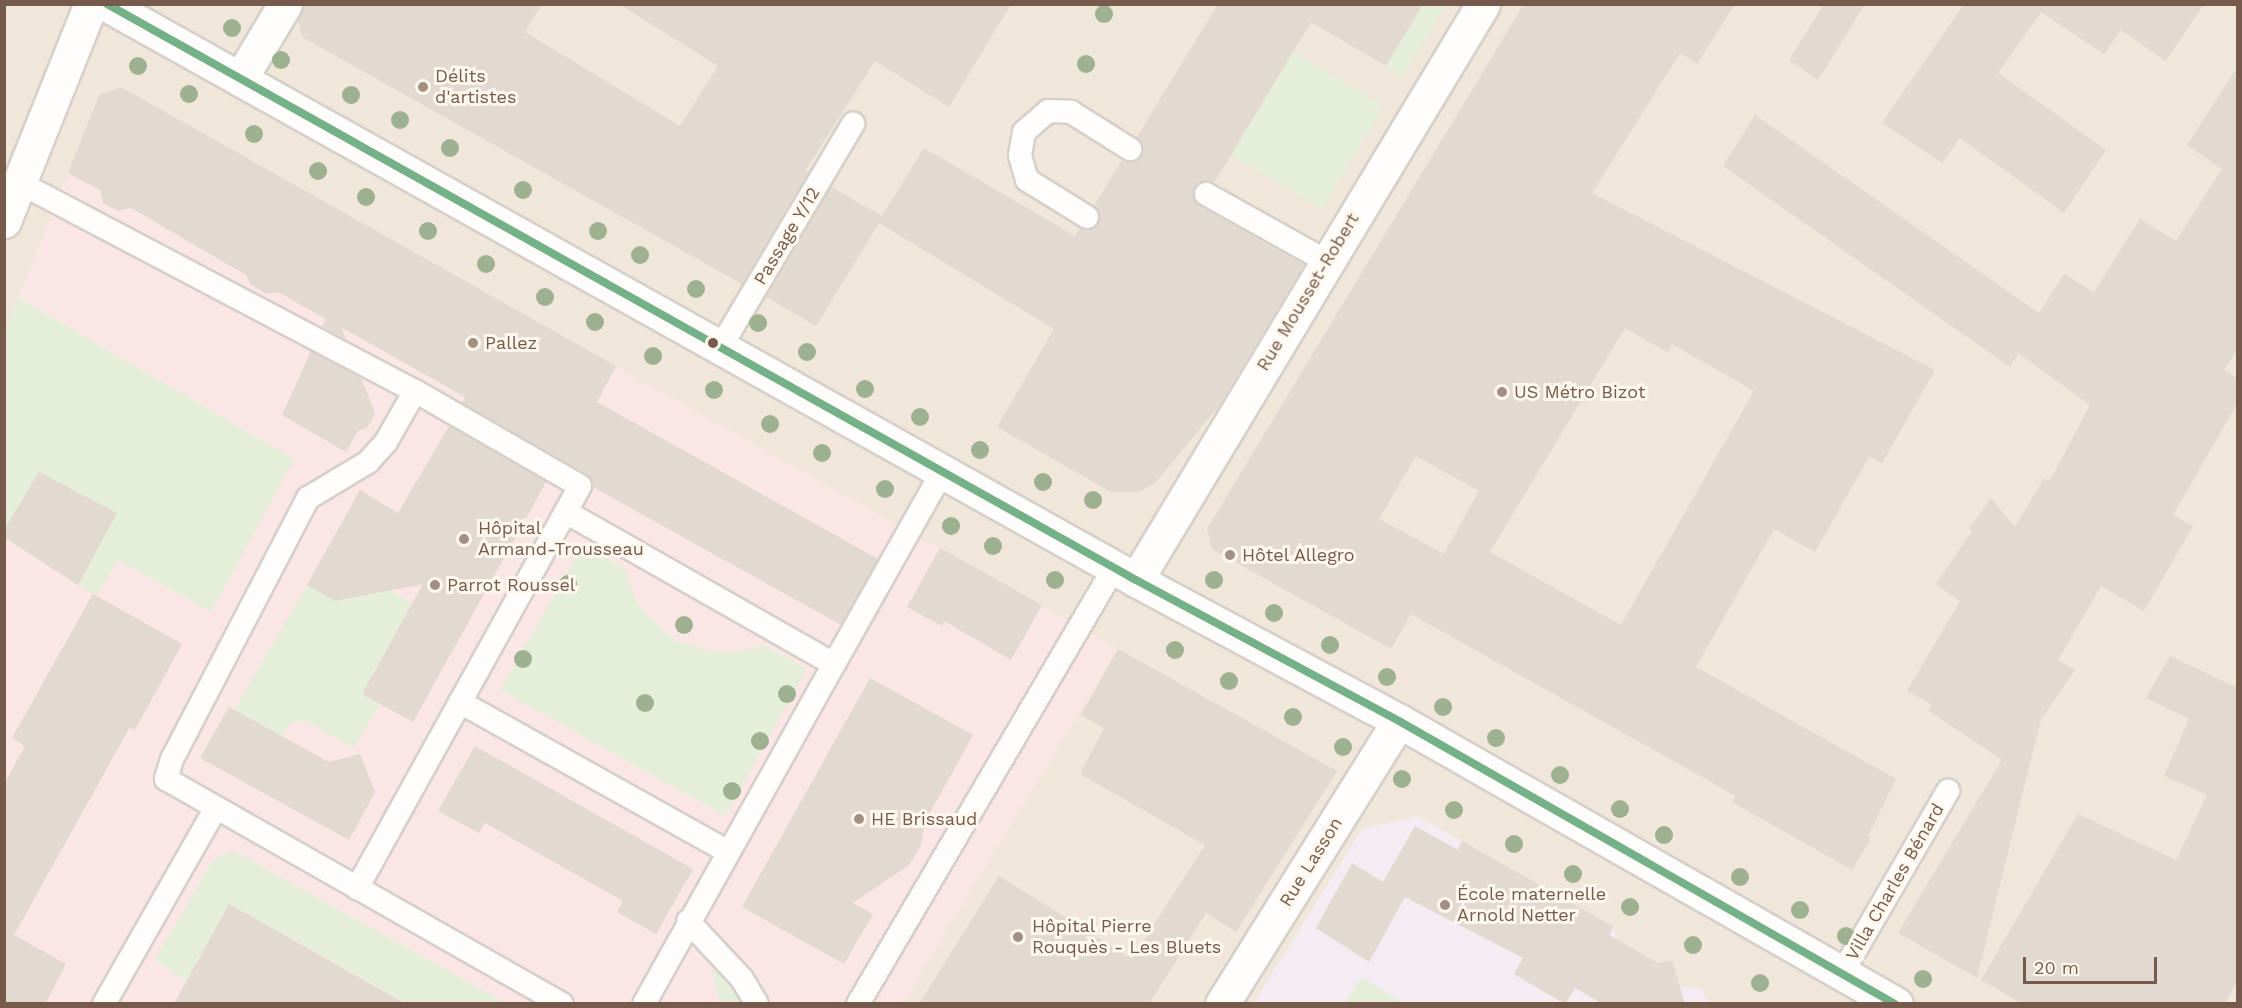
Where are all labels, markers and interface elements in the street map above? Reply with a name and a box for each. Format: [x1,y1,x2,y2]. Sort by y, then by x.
place label: Délits d'artistes [435,66,516,109]
marker: Délits d'artistes [416,80,430,94]
street label: Passage Y/12 [749,183,825,289]
street label: Rue Mousset-Robert [1252,209,1364,375]
place label: Pallez [485,332,537,354]
marker: Pallez [466,336,480,350]
unlabelled marker [707,337,719,349]
place label: US Métro Bizot [1514,381,1645,403]
marker: US Métro Bizot [1495,385,1509,399]
place label: Hôpital Armand-Trousseau [478,518,644,560]
marker: Hôpital Armand-Trousseau [455,530,473,548]
place label: Hôtel Allegro [1242,544,1356,566]
marker: Hôtel Allegro [1223,548,1237,562]
place label: Parrot Roussel [447,574,575,596]
marker: Parrot Roussel [428,578,442,592]
street label: Villa Charles Bénard [1841,799,1949,965]
place label: HE Brissaud [871,808,977,830]
marker: HE Brissaud [852,812,866,826]
street label: Rue Lasson [1275,813,1347,911]
place label: École maternelle Arnold Netter [1457,884,1606,926]
marker: École maternelle Arnold Netter [1438,898,1452,912]
place label: Hôpital Pierre Rouquès - Les Bluets [1032,916,1221,958]
marker: Hôpital Pierre Rouquès - Les Bluets [1009,928,1027,946]
scale bar [2026,945,2160,983]
text: 20 m [2034,957,2079,978]

